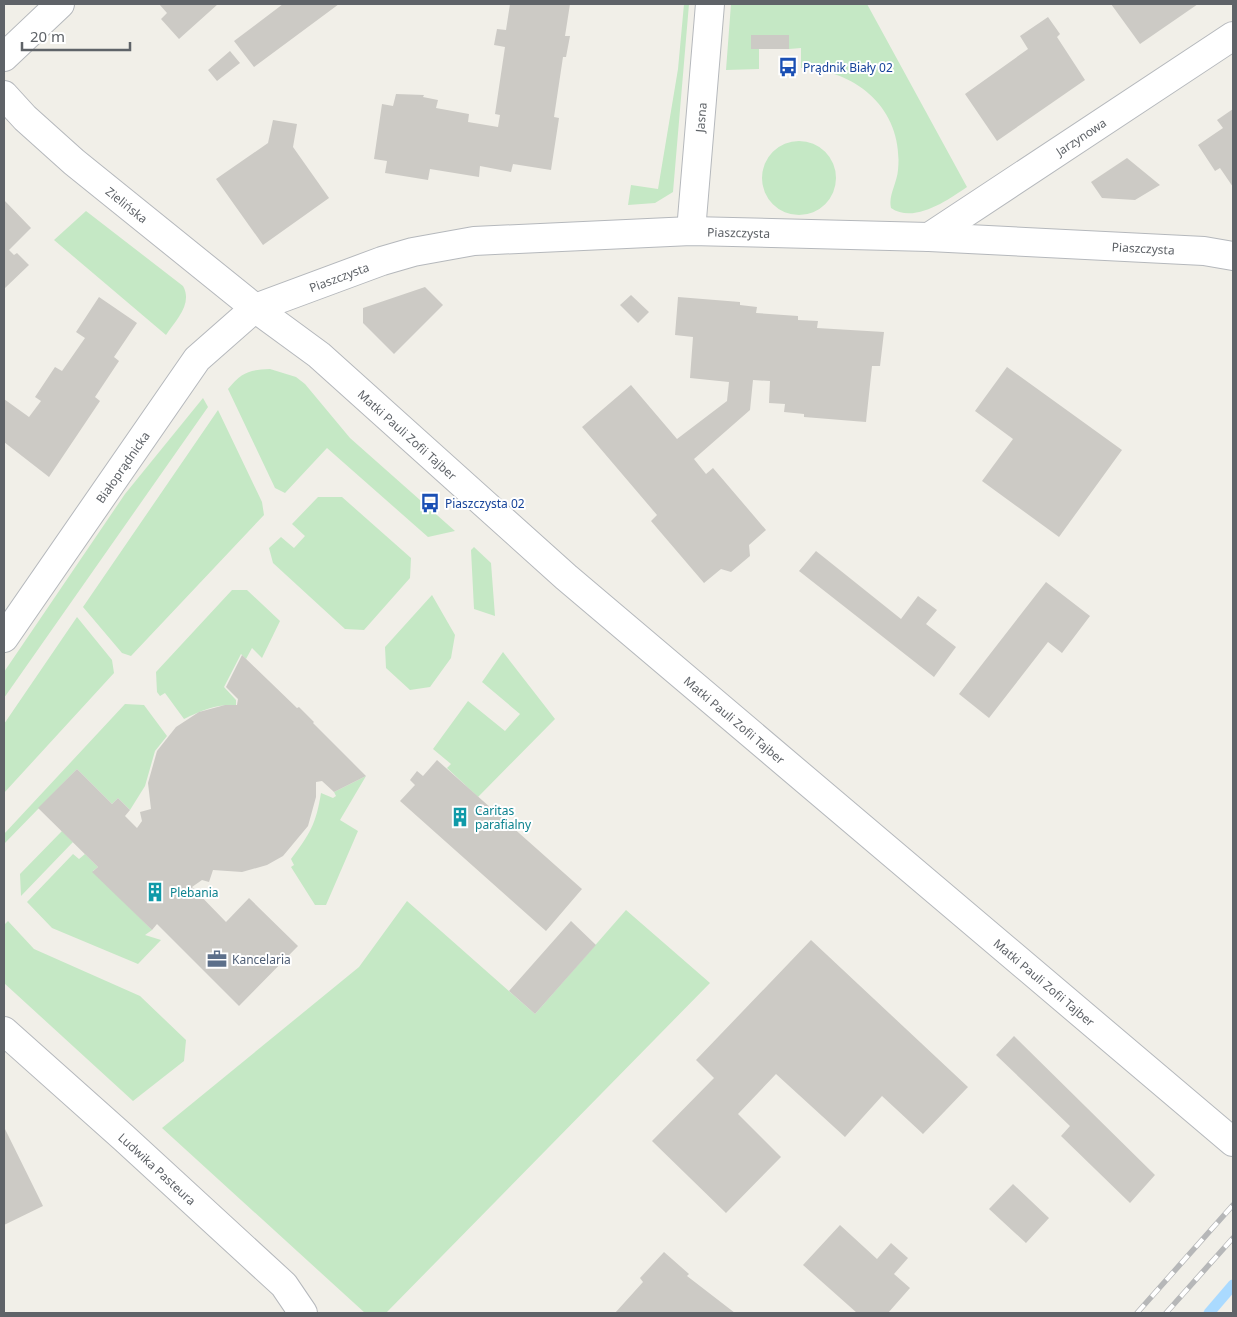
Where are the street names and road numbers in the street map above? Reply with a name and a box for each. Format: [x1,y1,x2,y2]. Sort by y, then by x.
street label: Jasna [691,102,710,134]
street label: Jarzynowa [1051,114,1109,160]
street label: Zielińska [102,183,151,227]
street label: Piaszczysta [707,223,770,241]
street label: Piaszczysta [1111,238,1175,258]
street label: Piaszczysta [307,258,371,296]
street label: Matki Pauli Zofii Tajber [354,386,461,484]
street label: Białoprądnicka [92,428,153,506]
street label: Matki Pauli Zofii Tajber [680,672,789,768]
street label: Matki Pauli Zofii Tajber [990,934,1099,1030]
street label: Ludwika Pasteura [115,1129,200,1209]

